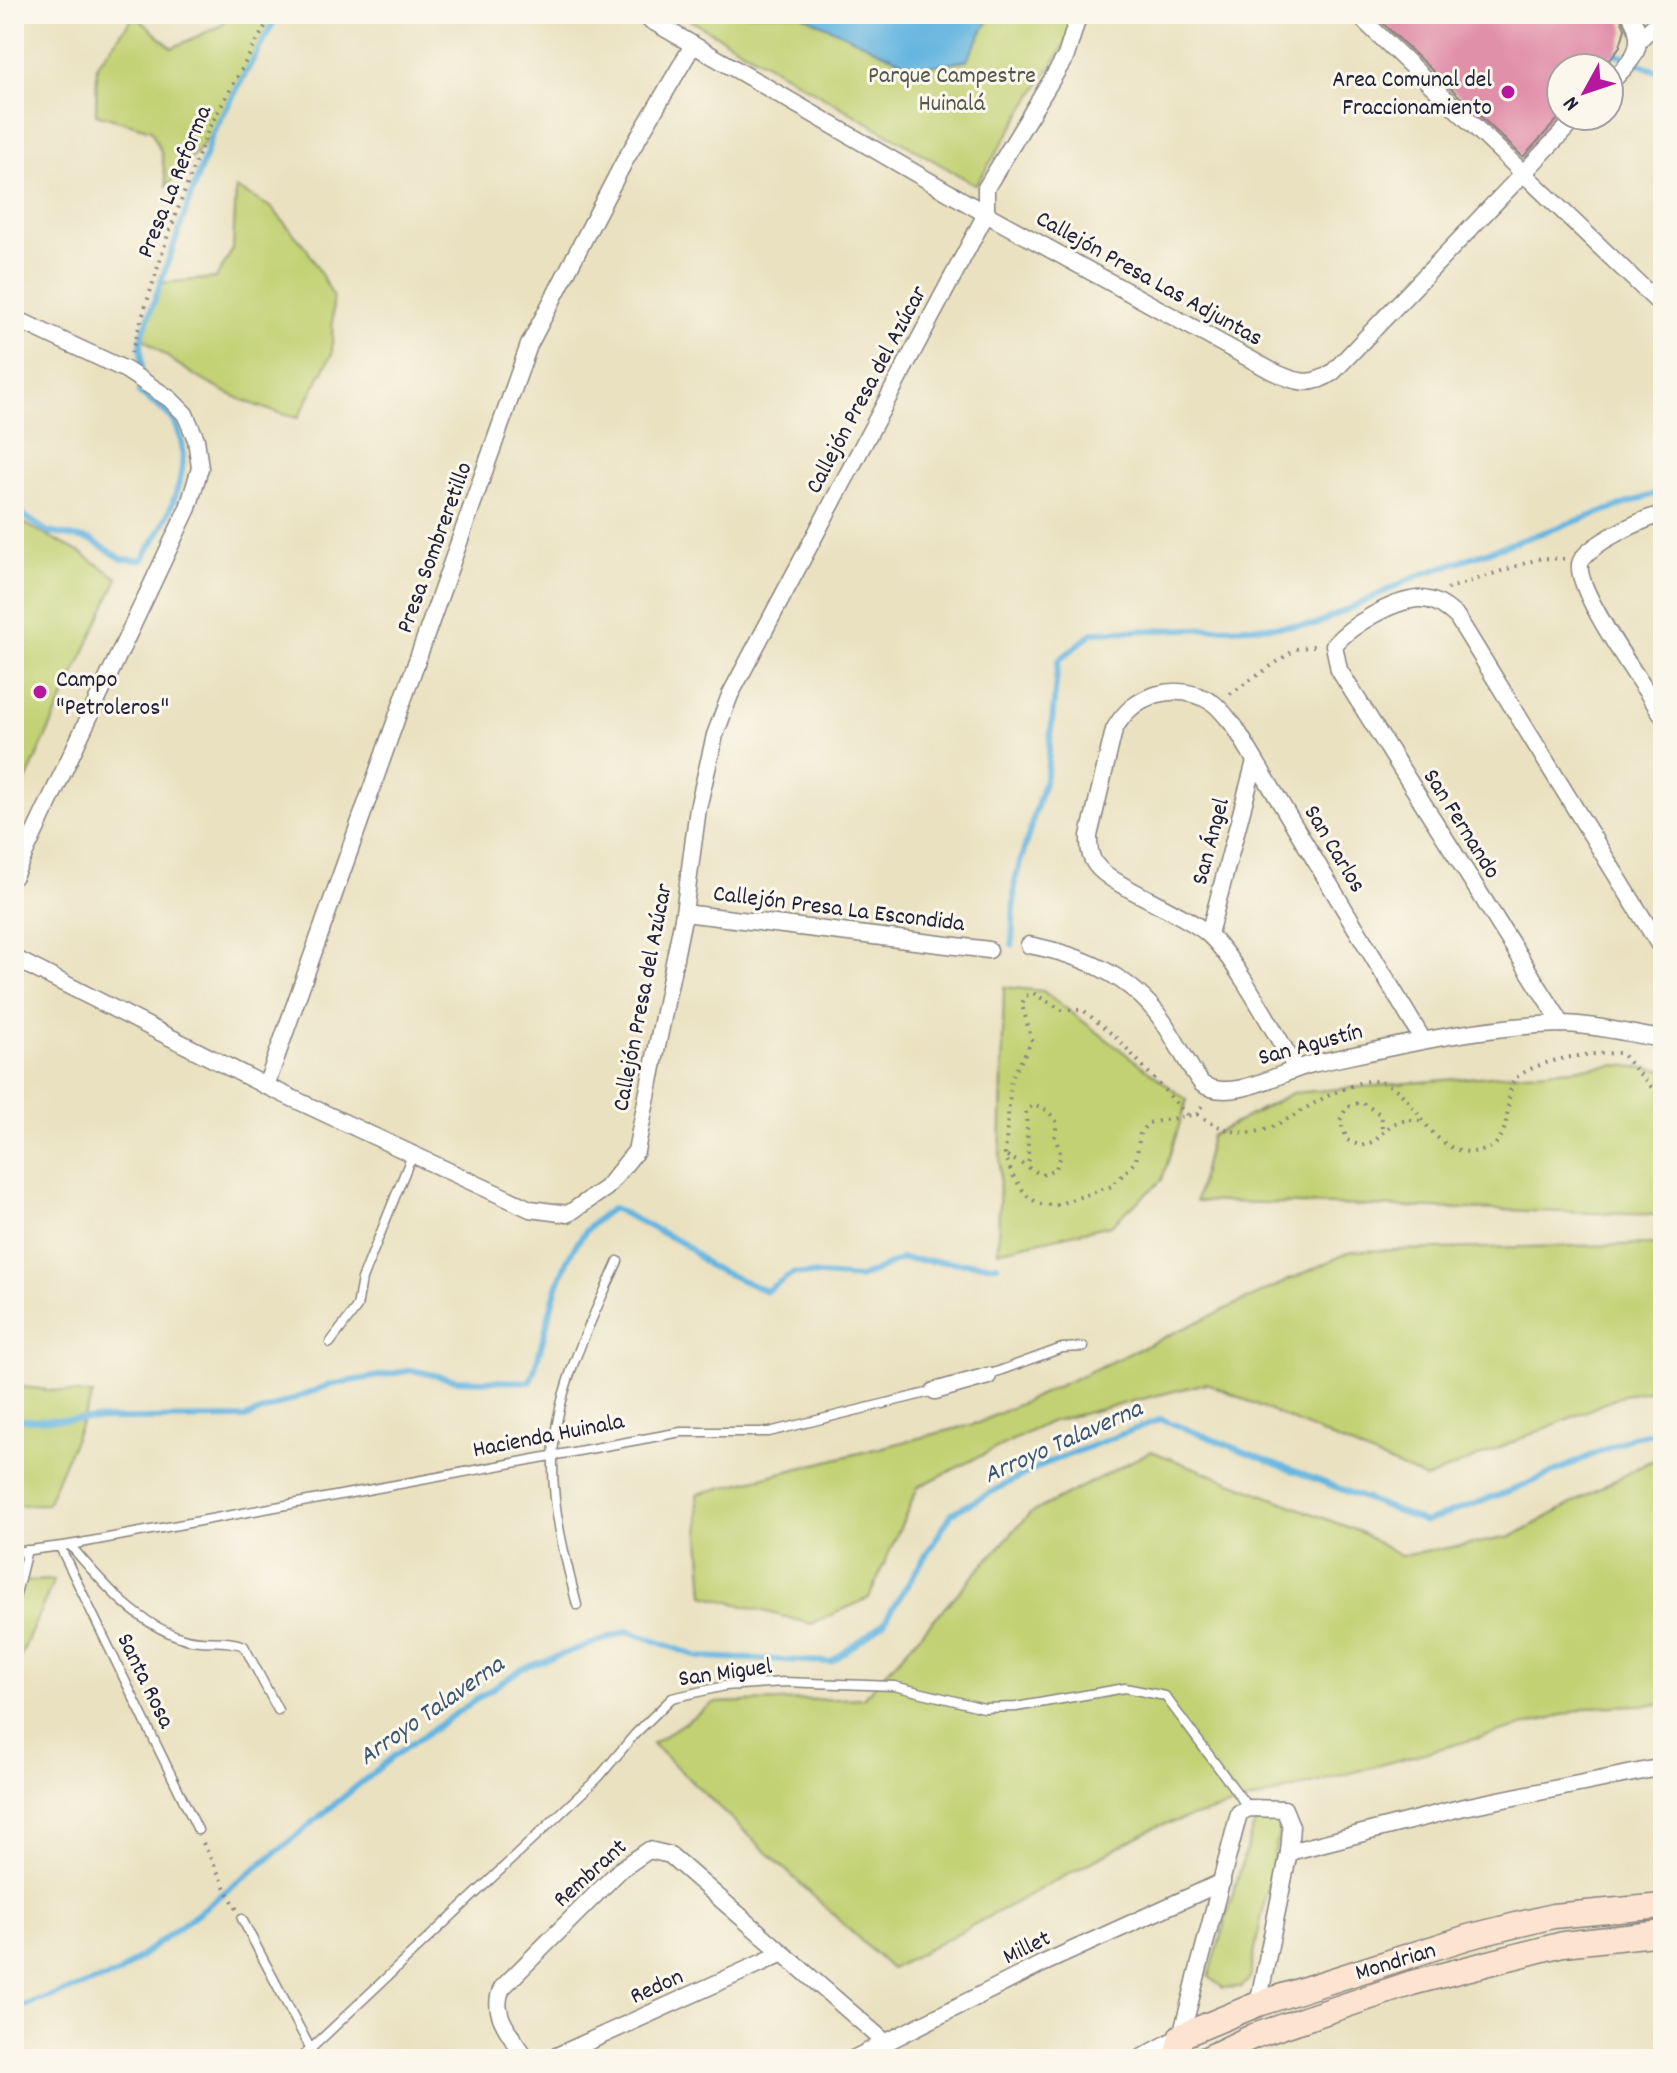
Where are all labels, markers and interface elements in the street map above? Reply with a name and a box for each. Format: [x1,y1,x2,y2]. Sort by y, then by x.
north arrow [1545,52,1625,132]
park label: Parque Campestre Huinalá [868,60,1036,122]
place label: Area Comunal del Fraccionamiento [1332,64,1492,126]
marker: Area Comunal del Fraccionamiento [1499,83,1517,101]
text: N [1557,88,1588,117]
street label: Presa La Reforma [130,100,222,264]
street label: Callejón Presa Las Adjuntas [1029,203,1268,356]
street label: Callejón Presa del Azúcar [798,280,937,500]
street label: Presa Sombreretillo [389,458,483,638]
place label: Campo "Petroleros" [56,664,169,726]
marker: Campo "Petroleros" [31,683,49,701]
street label: San Fernando [1413,763,1508,886]
street label: San Ángel [1184,794,1240,889]
street label: San Carlos [1294,799,1373,900]
street label: Callejón Presa La Escondida [711,878,967,942]
street label: Callejón Presa del Azúcar [605,881,683,1114]
street label: San Agustín [1255,1016,1367,1076]
water label: Arroyo Talaverna [978,1391,1150,1495]
street label: Hacienda Huinala [470,1405,628,1468]
street label: Santa Rosa [107,1628,182,1735]
water label: Arroyo Talaverna [352,1647,514,1776]
street label: San Miguel [677,1651,775,1697]
street label: Rembrant [546,1832,636,1917]
street label: Millet [998,1923,1057,1975]
street label: Mondrian [1351,1935,1440,1991]
street label: Redon [625,1961,689,2015]

